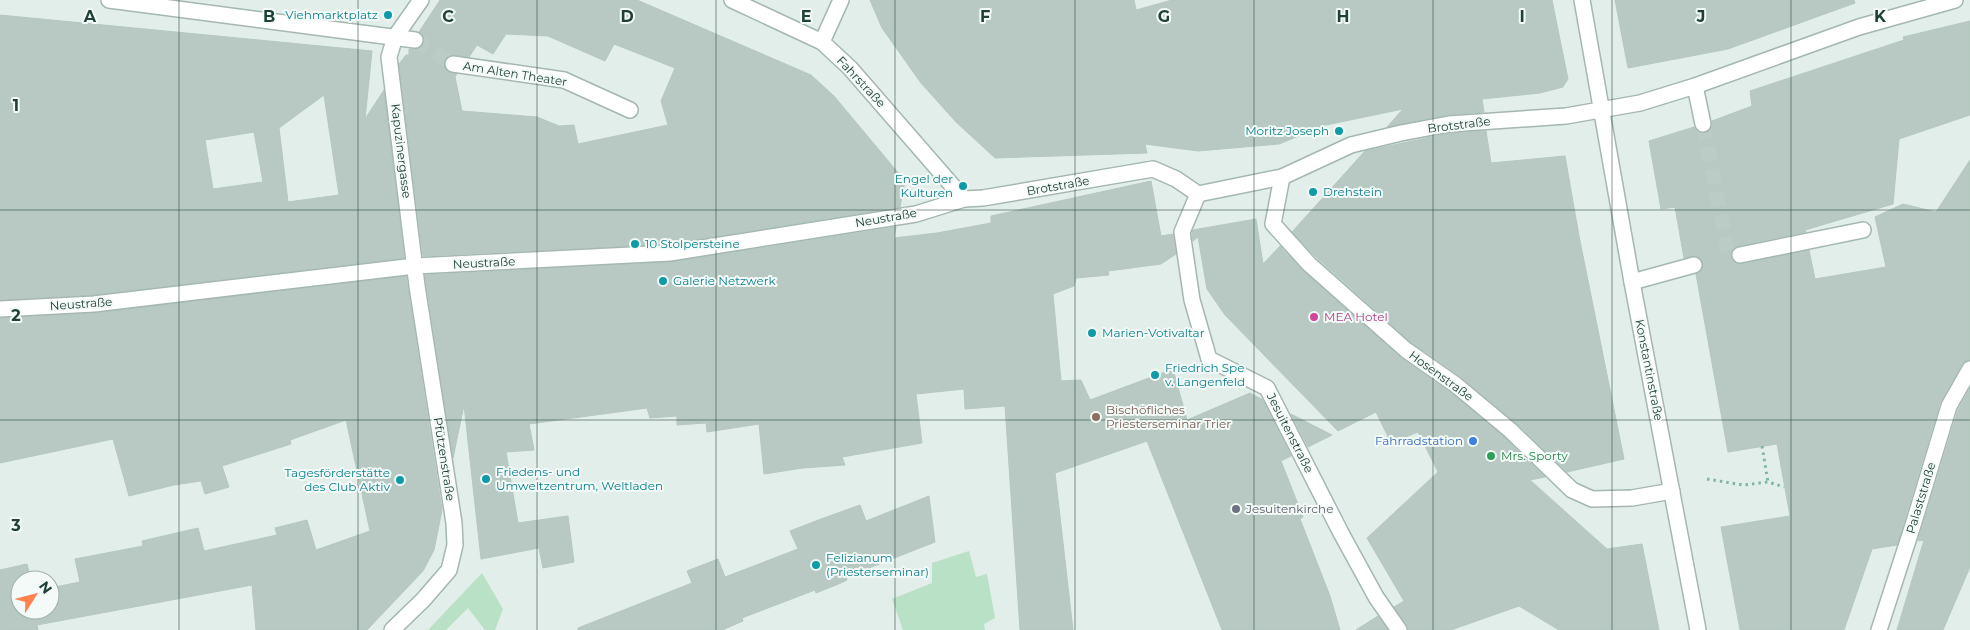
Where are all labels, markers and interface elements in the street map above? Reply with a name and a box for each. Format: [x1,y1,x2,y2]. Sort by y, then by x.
text: A [83,7,97,26]
text: B [263,7,275,26]
place label: Viehmarktplatz [285,7,378,22]
text: C [442,7,454,26]
text: D [620,7,634,26]
text: E [801,7,811,26]
text: F [980,7,990,26]
text: G [1158,7,1170,26]
text: H [1337,7,1349,26]
text: I [1519,7,1525,26]
text: J [1696,7,1705,26]
text: K [1874,7,1887,26]
marker: Viehmarktplatz [382,9,394,21]
street label: Fahrstraße [834,53,889,110]
street label: Am Alten Theater [462,58,568,89]
text: 1 [13,96,19,115]
street label: Kapuzinergasse [388,103,415,199]
street label: Brotstraße [1427,113,1491,136]
place label: Moritz Joseph [1245,123,1329,138]
marker: Moritz Joseph [1333,125,1345,137]
place label: Engel der Kulturen [895,171,953,200]
street label: Brotstraße [1025,173,1090,198]
marker: Engel der Kulturen [957,180,969,192]
place label: Drehstein [1323,184,1382,199]
marker: Drehstein [1307,186,1319,198]
street label: Neustraße [854,205,918,230]
place label: 10 Stolpersteine [645,236,740,251]
marker: 10 Stolpersteine [629,238,641,250]
street label: Neustraße [452,253,516,272]
place label: Galerie Netzwerk [673,273,776,288]
marker: Galerie Netzwerk [657,275,669,287]
street label: Neustraße [49,294,113,313]
text: 2 [11,306,21,325]
place label: MEA Hotel [1324,309,1388,324]
marker: MEA Hotel [1308,311,1320,323]
street label: Konstantinstraße [1632,318,1667,422]
place label: Marien-Votivaltar [1102,325,1205,340]
marker: Marien-Votivaltar [1086,327,1098,339]
street label: Hosenstraße [1406,347,1476,404]
place label: Friedrich Spe v. Langenfeld [1165,360,1245,389]
marker: Friedrich Spe v. Langenfeld [1149,369,1161,381]
street label: Jesuitenstraße [1263,389,1317,475]
place label: Bischöfliches Priesterseminar Trier [1106,402,1231,431]
marker: Bischöfliches Priesterseminar Trier [1090,411,1102,423]
street label: Pfützenstraße [430,416,459,502]
place label: Fahrradstation [1375,433,1463,448]
marker: Fahrradstation [1467,435,1479,447]
place label: Mrs. Sporty [1501,448,1568,463]
marker: Mrs. Sporty [1485,450,1497,462]
street label: Palaststraße [1903,460,1939,535]
place label: Friedens- und Umweltzentrum, Weltladen [496,464,663,493]
place label: Tagesförderstätte des Club Aktiv [285,465,390,494]
marker: Friedens- und Umweltzentrum, Weltladen [480,473,492,485]
marker: Tagesförderstätte des Club Aktiv [394,474,406,486]
place label: Jesuitenkirche [1245,501,1333,516]
marker: Jesuitenkirche [1230,503,1242,515]
text: 3 [10,516,21,535]
place label: Felizianum (Priesterseminar) [826,550,929,579]
marker: Felizianum (Priesterseminar) [810,559,822,571]
north arrow [10,570,60,620]
text: N [35,577,56,597]

